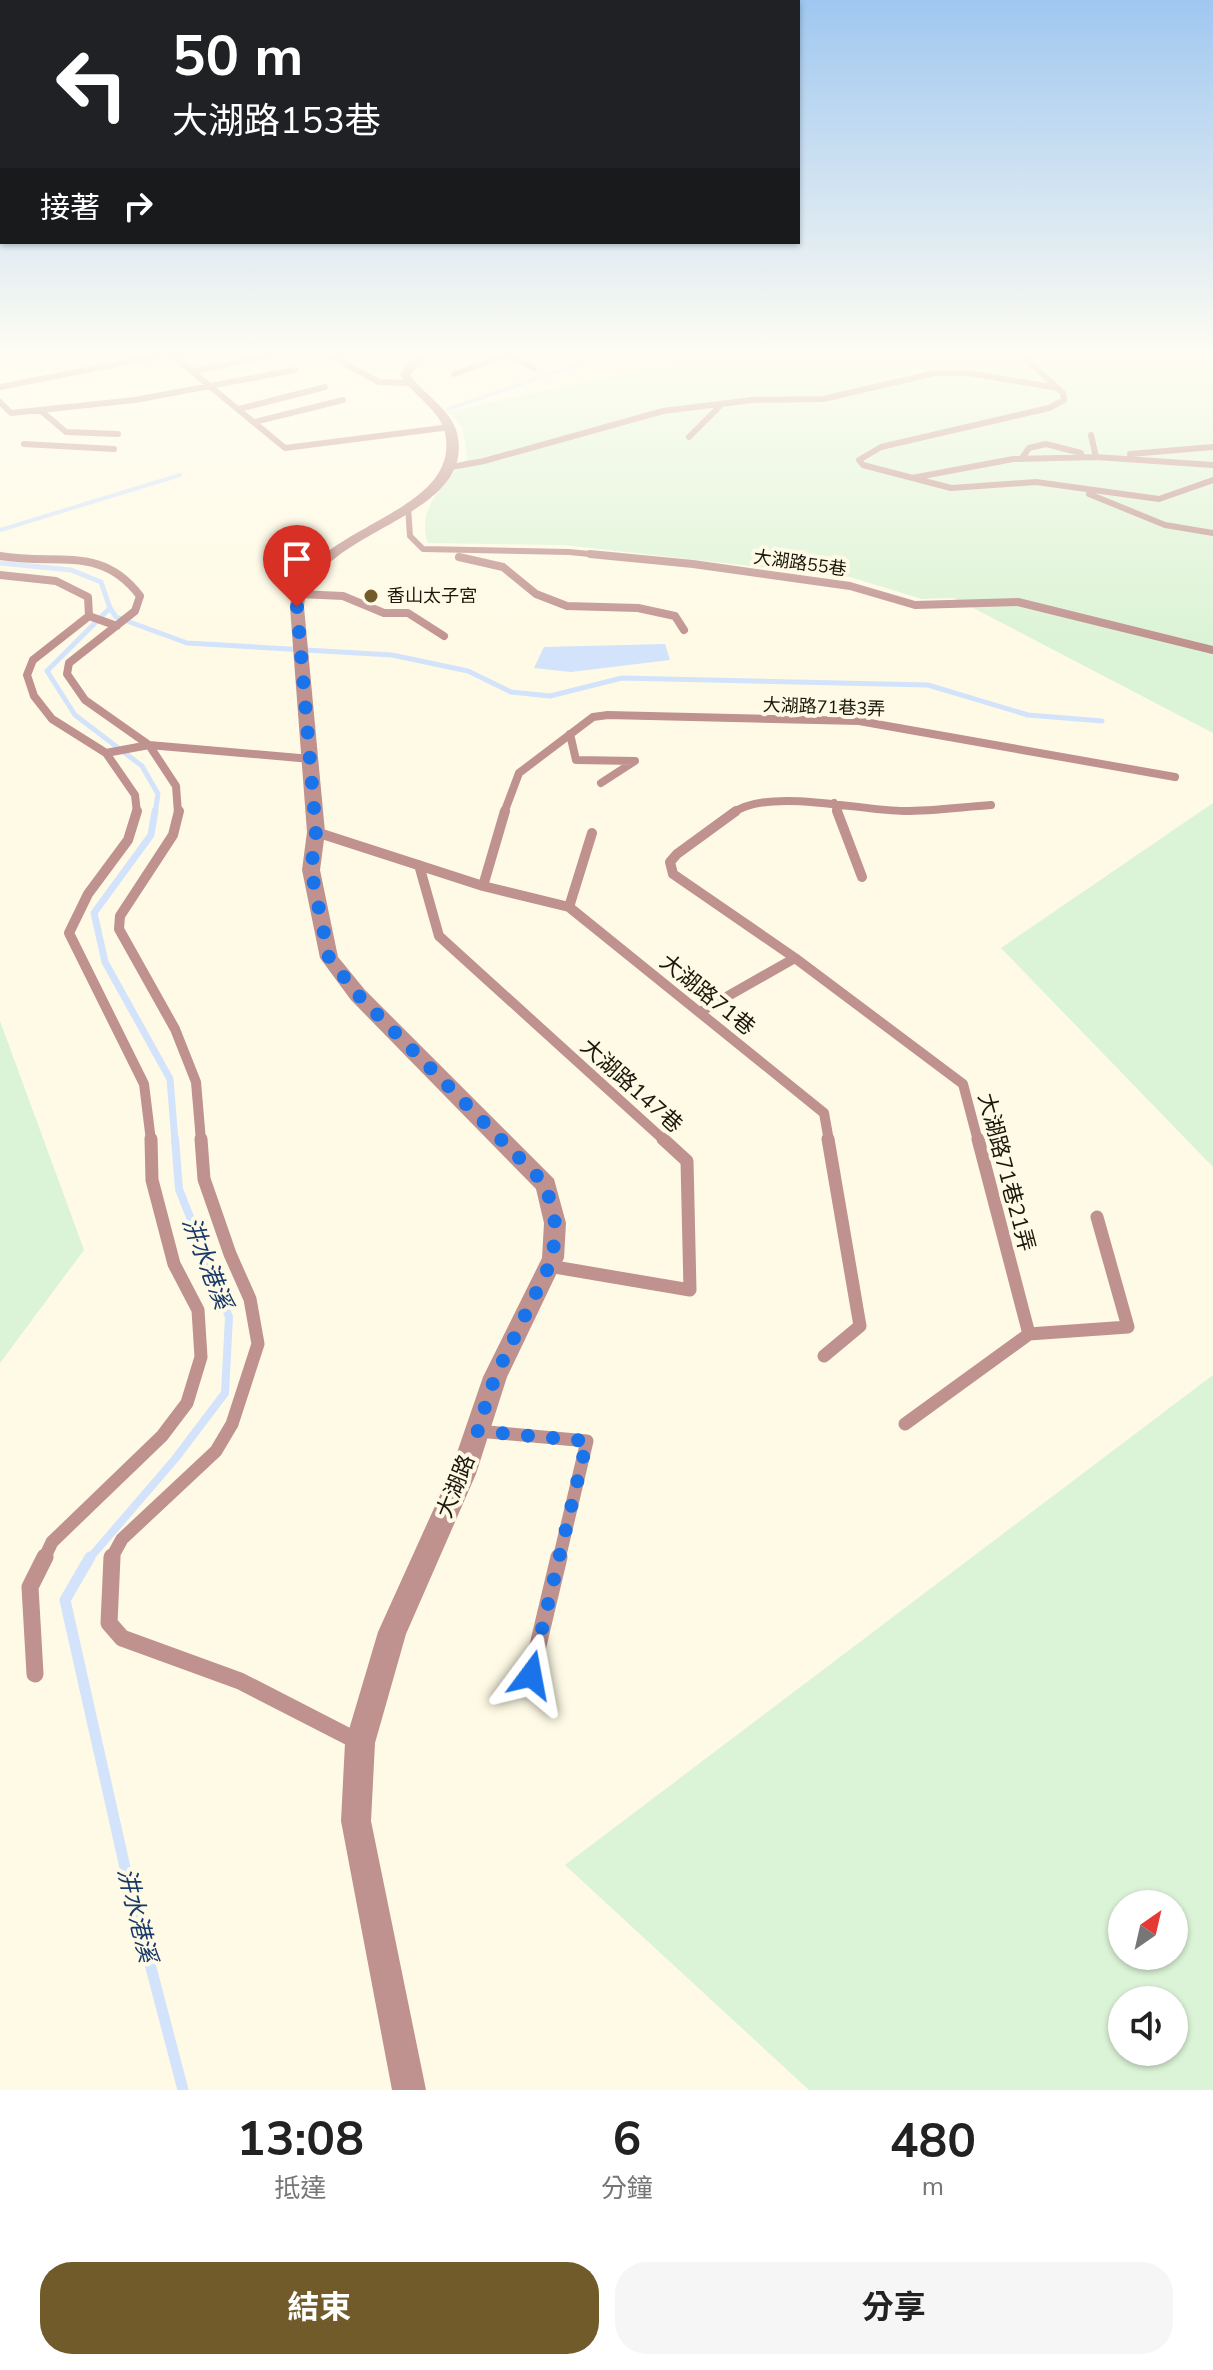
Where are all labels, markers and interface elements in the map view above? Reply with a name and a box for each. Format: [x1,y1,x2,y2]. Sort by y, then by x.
text: 50 m [172,18,303,95]
icon: left [40,32,144,136]
text: 大湖路153巷 [172,97,381,146]
icon: right [116,184,160,228]
text: 接著 [40,188,100,229]
pin [263,525,331,607]
icon: arrive [275,537,319,581]
street label: 大湖路55巷 [752,545,848,581]
place label: 香山太子宮 [387,584,477,608]
marker: 香山太子宮 [362,587,380,605]
street label: 大湖路71巷3弄 [762,693,886,721]
street label: 大湖路71巷 [653,947,761,1042]
street label: 大湖路147巷 [574,1032,689,1140]
street label: 大湖路71巷21弄 [970,1090,1042,1255]
water label: 汫水港溪 [175,1212,240,1316]
street label: 大湖路 [430,1450,482,1523]
position arrow [489,1633,573,1717]
water label: 汫水港溪 [110,1865,165,1968]
north arrow [1108,1890,1188,1970]
map controls [1108,1890,1188,2066]
button: sound [1108,1986,1188,2066]
text: 13:08 [237,2106,364,2172]
text: 6 [612,2106,641,2172]
text: 480 [890,2108,976,2174]
text: m [922,2169,944,2204]
text: 抵達 [274,2171,326,2206]
text: 分鐘 [601,2171,653,2206]
button: 結束 [40,2262,599,2354]
button: 分享 [615,2262,1173,2354]

